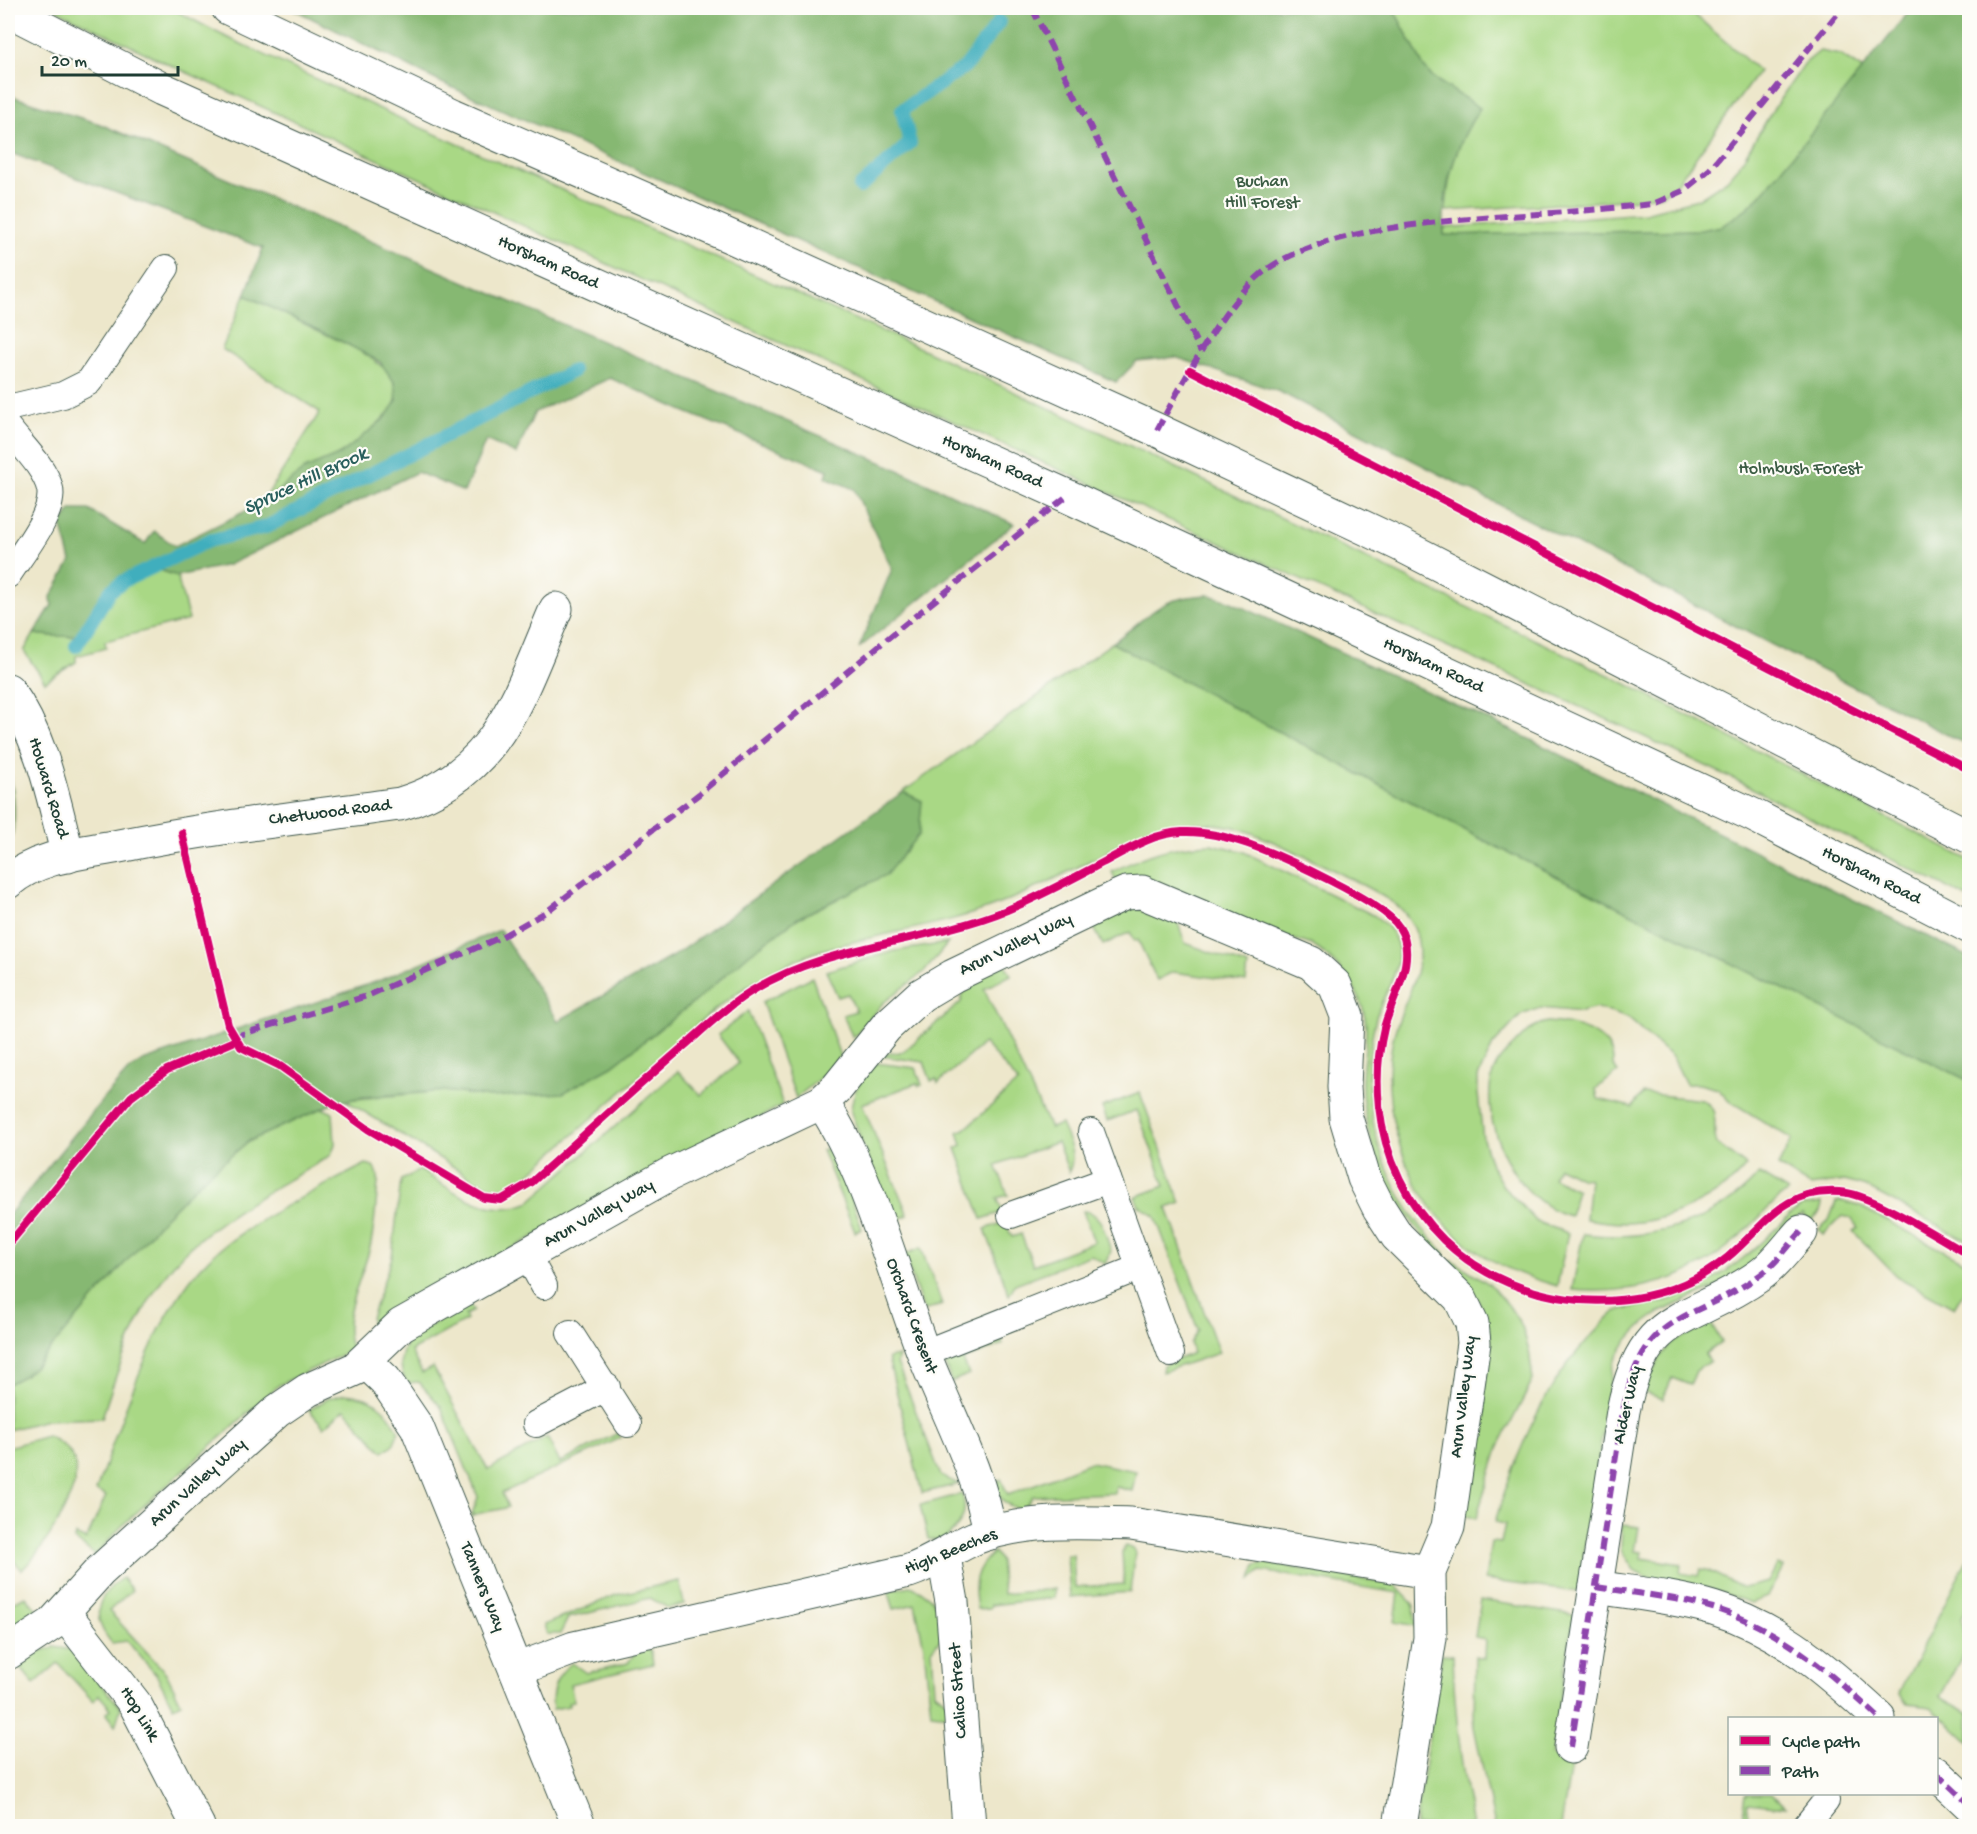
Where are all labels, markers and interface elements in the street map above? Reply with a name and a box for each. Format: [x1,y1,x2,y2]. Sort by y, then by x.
scale bar [42,39,178,77]
text: 20 m [51,52,87,73]
park label: Buchan Hill Forest [1225,172,1301,214]
street label: Horsham Road [494,231,603,295]
street label: Horsham Road [938,430,1047,494]
water label: Spruce Hill Brook [241,442,373,521]
park label: Holmbush Forest [1738,459,1863,480]
street label: Horsham Road [1379,634,1488,699]
street label: Howard Road [23,735,74,842]
street label: Chetwood Road [268,795,394,831]
street label: Horsham Road [1818,842,1925,911]
street label: Arun Valley Way [956,909,1076,981]
street label: Arun Valley Way [540,1175,658,1253]
street label: Orchard Cresent [880,1255,942,1378]
street label: Arun Valley Way [1446,1335,1482,1459]
street label: Alder Way [1609,1364,1647,1446]
street label: Arun Valley Way [145,1434,251,1532]
street label: High Beeches [902,1523,1002,1580]
street label: Tanners Way [454,1538,510,1635]
street label: Calico Street [945,1641,973,1739]
street label: Hop Link [115,1683,164,1747]
legend [1728,1717,1938,1795]
text: Cycle path [1782,1733,1860,1754]
text: Path [1781,1763,1819,1784]

